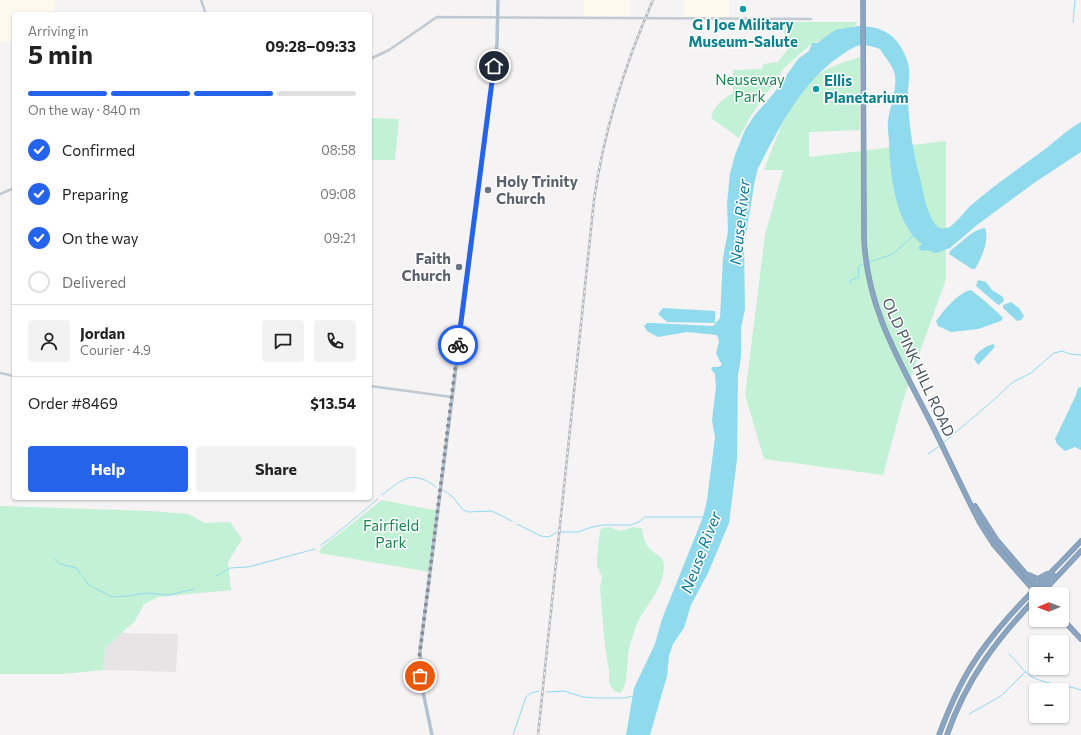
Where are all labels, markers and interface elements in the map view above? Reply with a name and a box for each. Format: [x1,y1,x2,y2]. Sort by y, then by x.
marker: G I Joe Military Museum-Salute [738,4,748,14]
place label: G I Joe Military Museum-Salute [688,15,798,50]
text: Arriving in [28,23,88,39]
text: 09:28–09:33 [265,37,356,55]
text: 5 min [28,38,93,69]
pin [477,49,511,83]
icon: home [483,55,505,77]
park label: Neuseway Park [715,70,785,105]
place label: Ellis Planetarium [824,71,909,106]
marker: Ellis Planetarium [811,84,821,94]
text: On the way · 840 m [28,102,140,118]
icon: check [28,139,50,161]
text: Confirmed [62,141,135,159]
text: 08:58 [321,142,356,158]
place label: Holy Trinity Church [496,172,579,207]
water label: Neuse River [725,178,753,266]
icon: check [28,183,50,205]
text: Preparing [62,185,128,203]
marker: Holy Trinity Church [483,185,493,195]
text: 09:08 [320,186,356,202]
icon: check [28,227,50,249]
text: On the way [62,229,139,247]
text: 09:21 [324,230,356,246]
place label: Faith Church [402,249,451,284]
marker: Faith Church [454,262,464,272]
text: Delivered [62,273,126,291]
street label: OLD PINK HILL ROAD [879,295,959,439]
button: person [28,320,70,362]
button: chat [262,320,304,362]
button: phone [314,320,356,362]
text: Jordan [80,324,125,342]
courier [438,325,478,365]
icon: bike [447,334,469,356]
text: Courier · 4.9 [80,342,151,358]
text: Order #8469 [28,394,118,412]
text: $13.54 [310,394,356,412]
button: Help [28,446,188,492]
button: Share [196,446,356,492]
water label: Neuse River [676,508,724,596]
park label: Fairfield Park [363,516,419,551]
north arrow [1029,587,1069,627]
map controls [1029,587,1069,723]
button: + [1029,635,1069,675]
pin [403,659,437,693]
icon: bag [409,665,431,687]
button: − [1029,683,1069,723]

